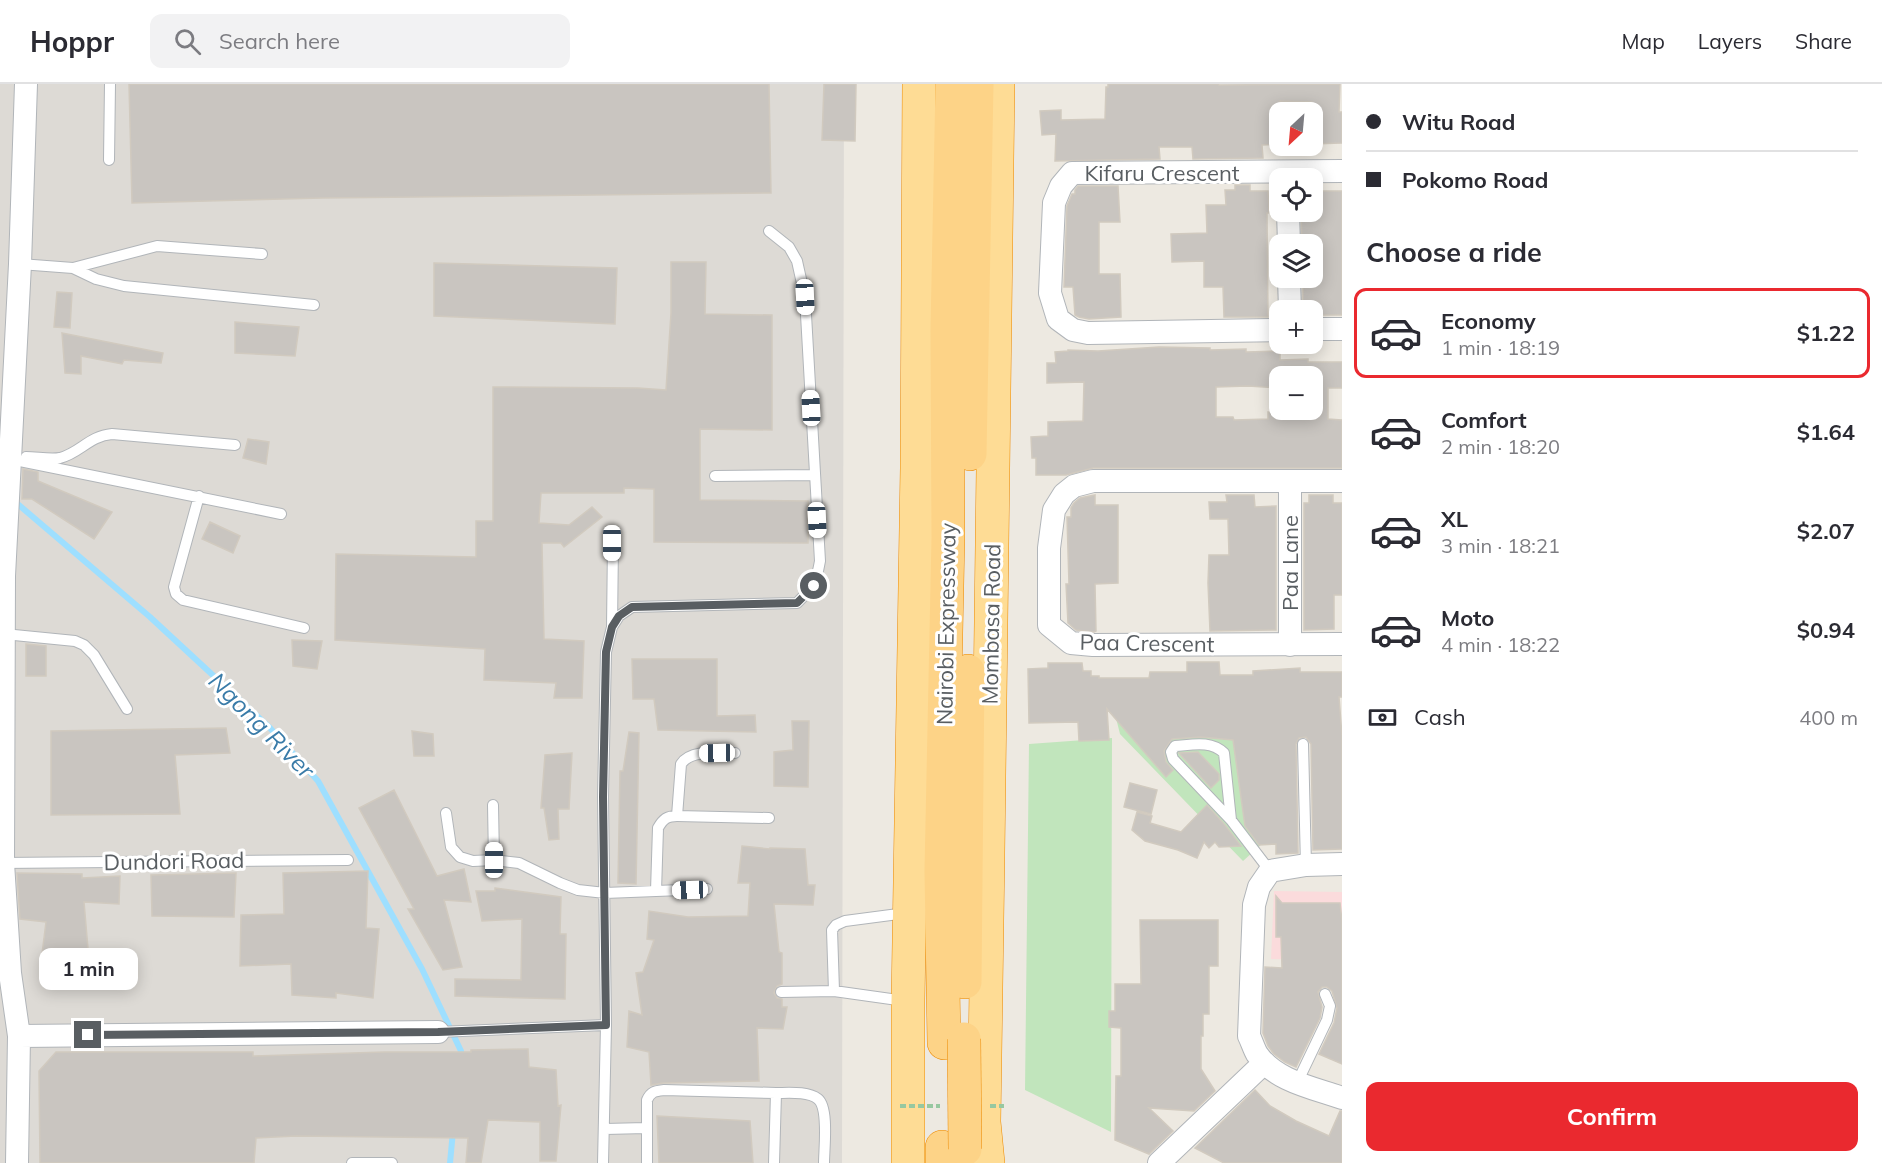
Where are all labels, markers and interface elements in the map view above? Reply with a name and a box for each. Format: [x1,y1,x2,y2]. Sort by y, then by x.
search box [150,14,570,68]
text: Hoppr [30,24,114,59]
icon: search [171,25,204,58]
text: Search here [219,27,340,55]
text: Map [1622,28,1665,54]
text: Layers [1698,28,1762,54]
text: Share [1795,28,1852,54]
north arrow [1269,102,1323,156]
map controls [1269,102,1323,420]
text: Witu Road [1402,108,1515,136]
street label: Kifaru Crescent [1084,159,1240,187]
text: Pokomo Road [1402,166,1548,194]
button: locate [1269,168,1323,222]
button: layers [1269,234,1323,288]
text: Choose a ride [1366,235,1542,269]
car [795,279,815,315]
button: + [1269,300,1323,354]
icon: car [1369,306,1423,360]
text: Economy [1441,307,1536,335]
text: $1.22 [1797,319,1855,347]
text: 1 min · 18:19 [1441,335,1560,360]
button: − [1269,366,1323,420]
car [801,390,821,426]
icon: car [1369,405,1423,459]
text: Comfort [1441,406,1527,434]
text: $1.64 [1797,418,1855,446]
text: 2 min · 18:20 [1441,434,1560,459]
car [807,502,827,538]
icon: car [1369,504,1423,558]
text: XL [1441,505,1468,533]
street label: Paa Lane [1276,515,1304,611]
text: $2.07 [1797,517,1855,545]
street label: Nairobi Expressway [930,522,962,725]
car [603,525,621,561]
text: 3 min · 18:21 [1441,533,1560,558]
street label: Mombasa Road [976,543,1006,705]
route start [800,572,827,599]
icon: car [1369,603,1423,657]
text: Moto [1441,604,1494,632]
text: $0.94 [1797,616,1855,644]
street label: Paa Crescent [1079,628,1215,658]
text: 4 min · 18:22 [1441,632,1560,657]
water label: Ngong River [203,666,322,785]
icon: cash [1366,701,1399,734]
text: Cash [1414,703,1466,731]
text: 400 m [1799,705,1858,730]
car [699,744,735,762]
car [485,842,503,878]
street label: Dundori Road [103,846,245,876]
car [672,880,708,900]
callout: 1 min [38,948,138,990]
text: 1 min [62,956,115,981]
route end [74,1021,101,1048]
button: Confirm [1366,1082,1858,1151]

